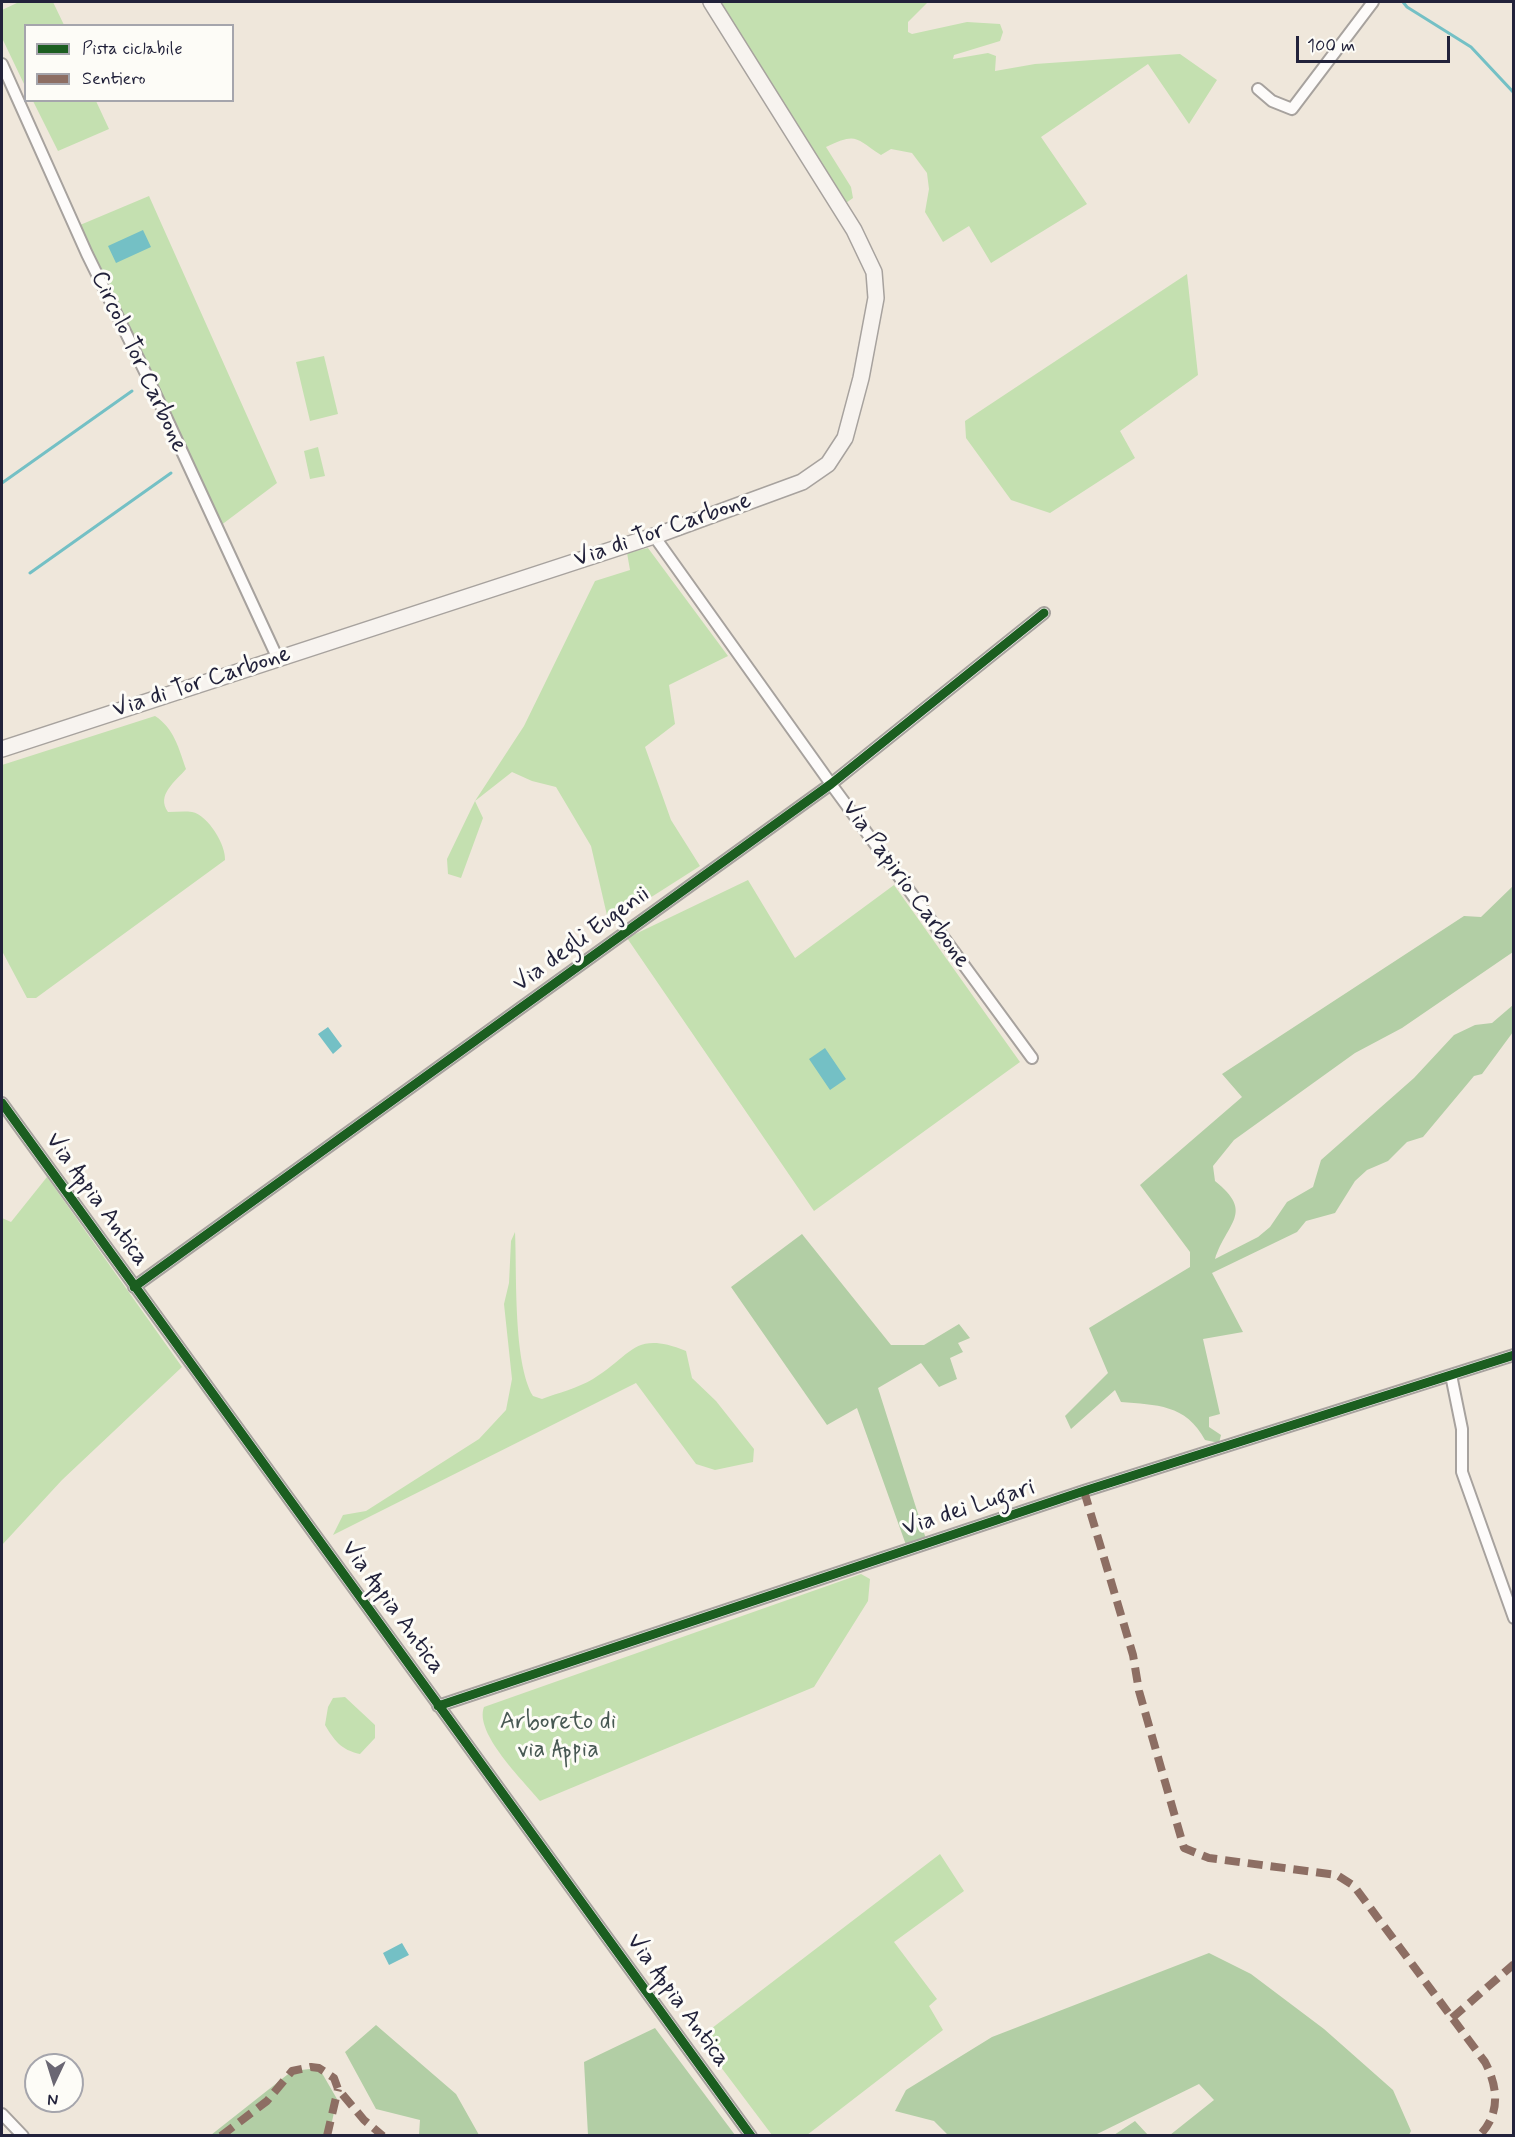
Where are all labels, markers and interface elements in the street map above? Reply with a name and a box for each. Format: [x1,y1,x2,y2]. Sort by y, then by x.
legend [24,24,234,102]
scale bar [1299,24,1454,62]
text: 100 m [1307,34,1355,58]
text: Pista ciclabile [82,37,183,61]
text: Sentiero [82,67,146,91]
street label: Circolo Tor Carbone [83,267,193,457]
street label: Via di Tor Carbone [571,487,755,575]
street label: Via di Tor Carbone [109,641,295,725]
street label: Via Papirio Carbone [834,795,976,975]
street label: Via degli Eugenii [508,881,656,999]
street label: Via Appia Antica [38,1128,154,1272]
street label: Via dei Lugari [899,1474,1039,1544]
street label: Via Appia Antica [334,1536,450,1680]
park label: Arboreto di via Appia [500,1709,616,1765]
street label: Via Appia Antica [619,1929,735,2073]
north arrow [24,2053,84,2113]
text: N [47,2089,59,2110]

